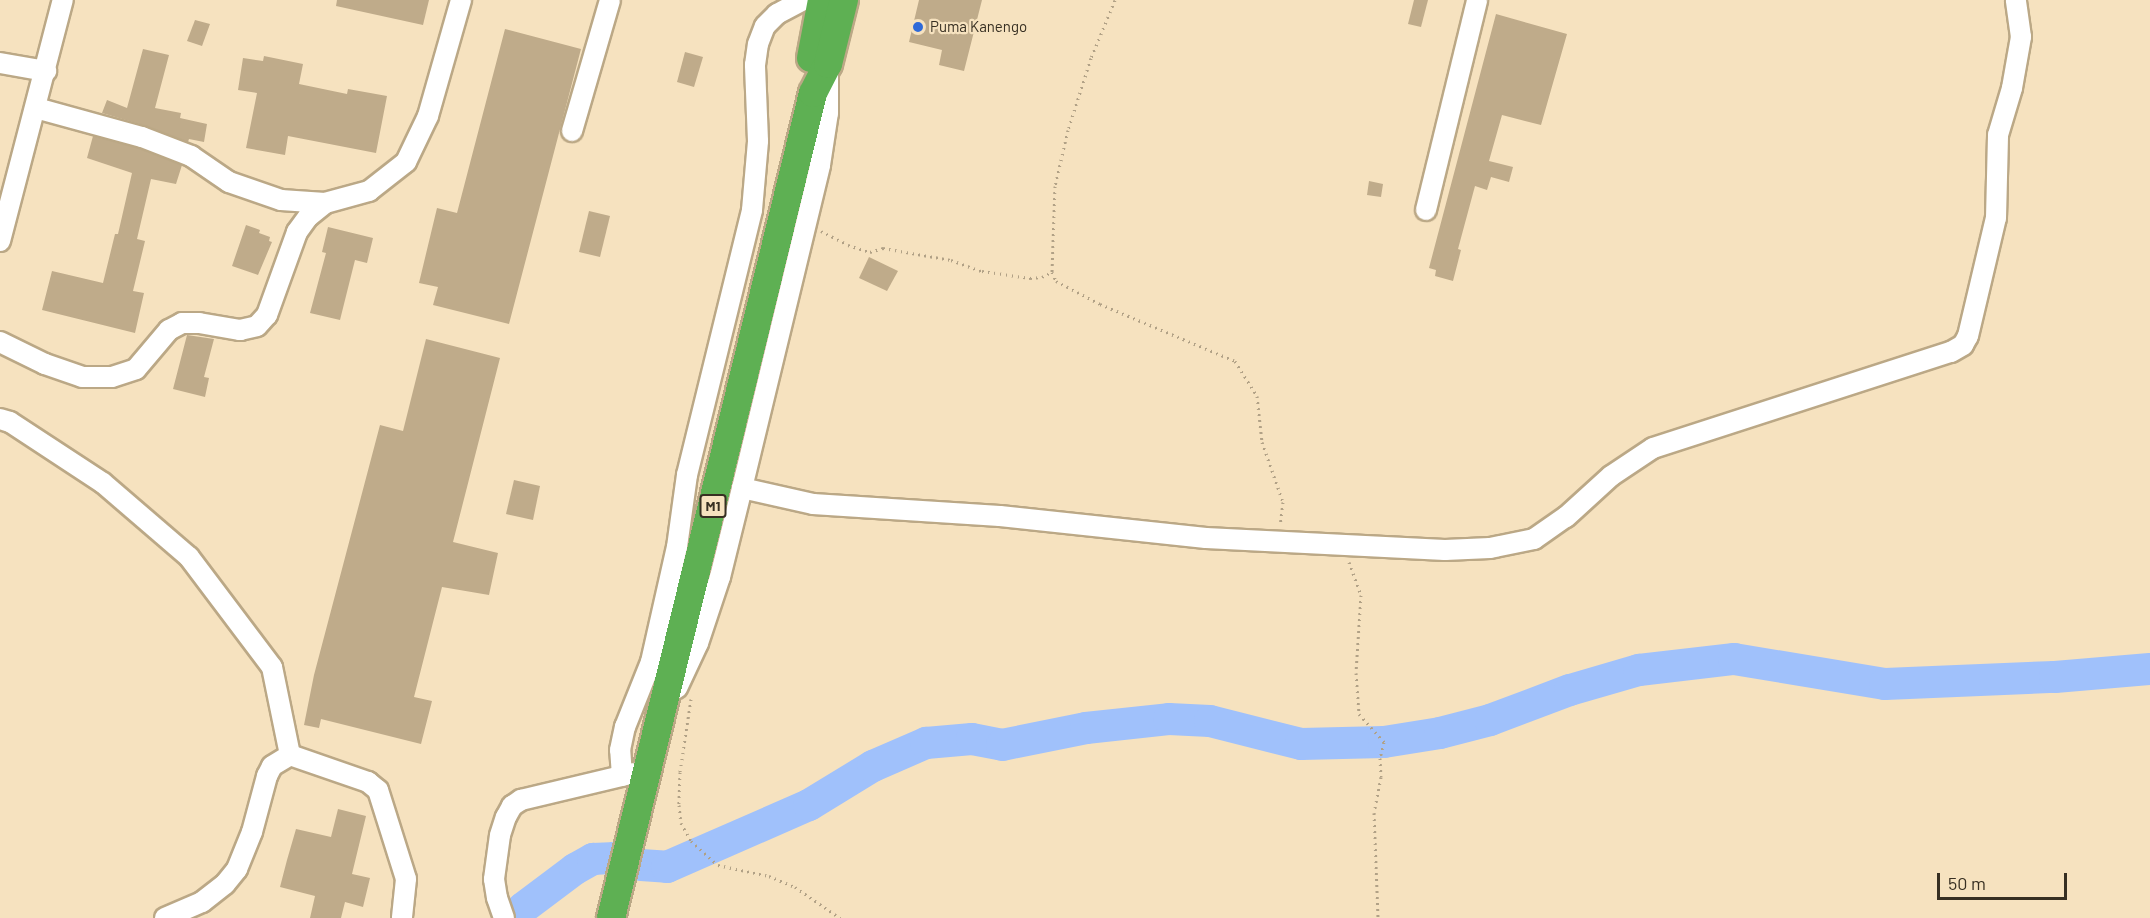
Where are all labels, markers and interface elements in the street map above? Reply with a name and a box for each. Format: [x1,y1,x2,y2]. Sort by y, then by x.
place label: Puma Kanengo [930,18,1027,36]
marker: Puma Kanengo [911,20,925,34]
road number: M1 [700,495,726,517]
scale bar [1940,861,2070,899]
text: 50 m [1948,872,1986,894]

